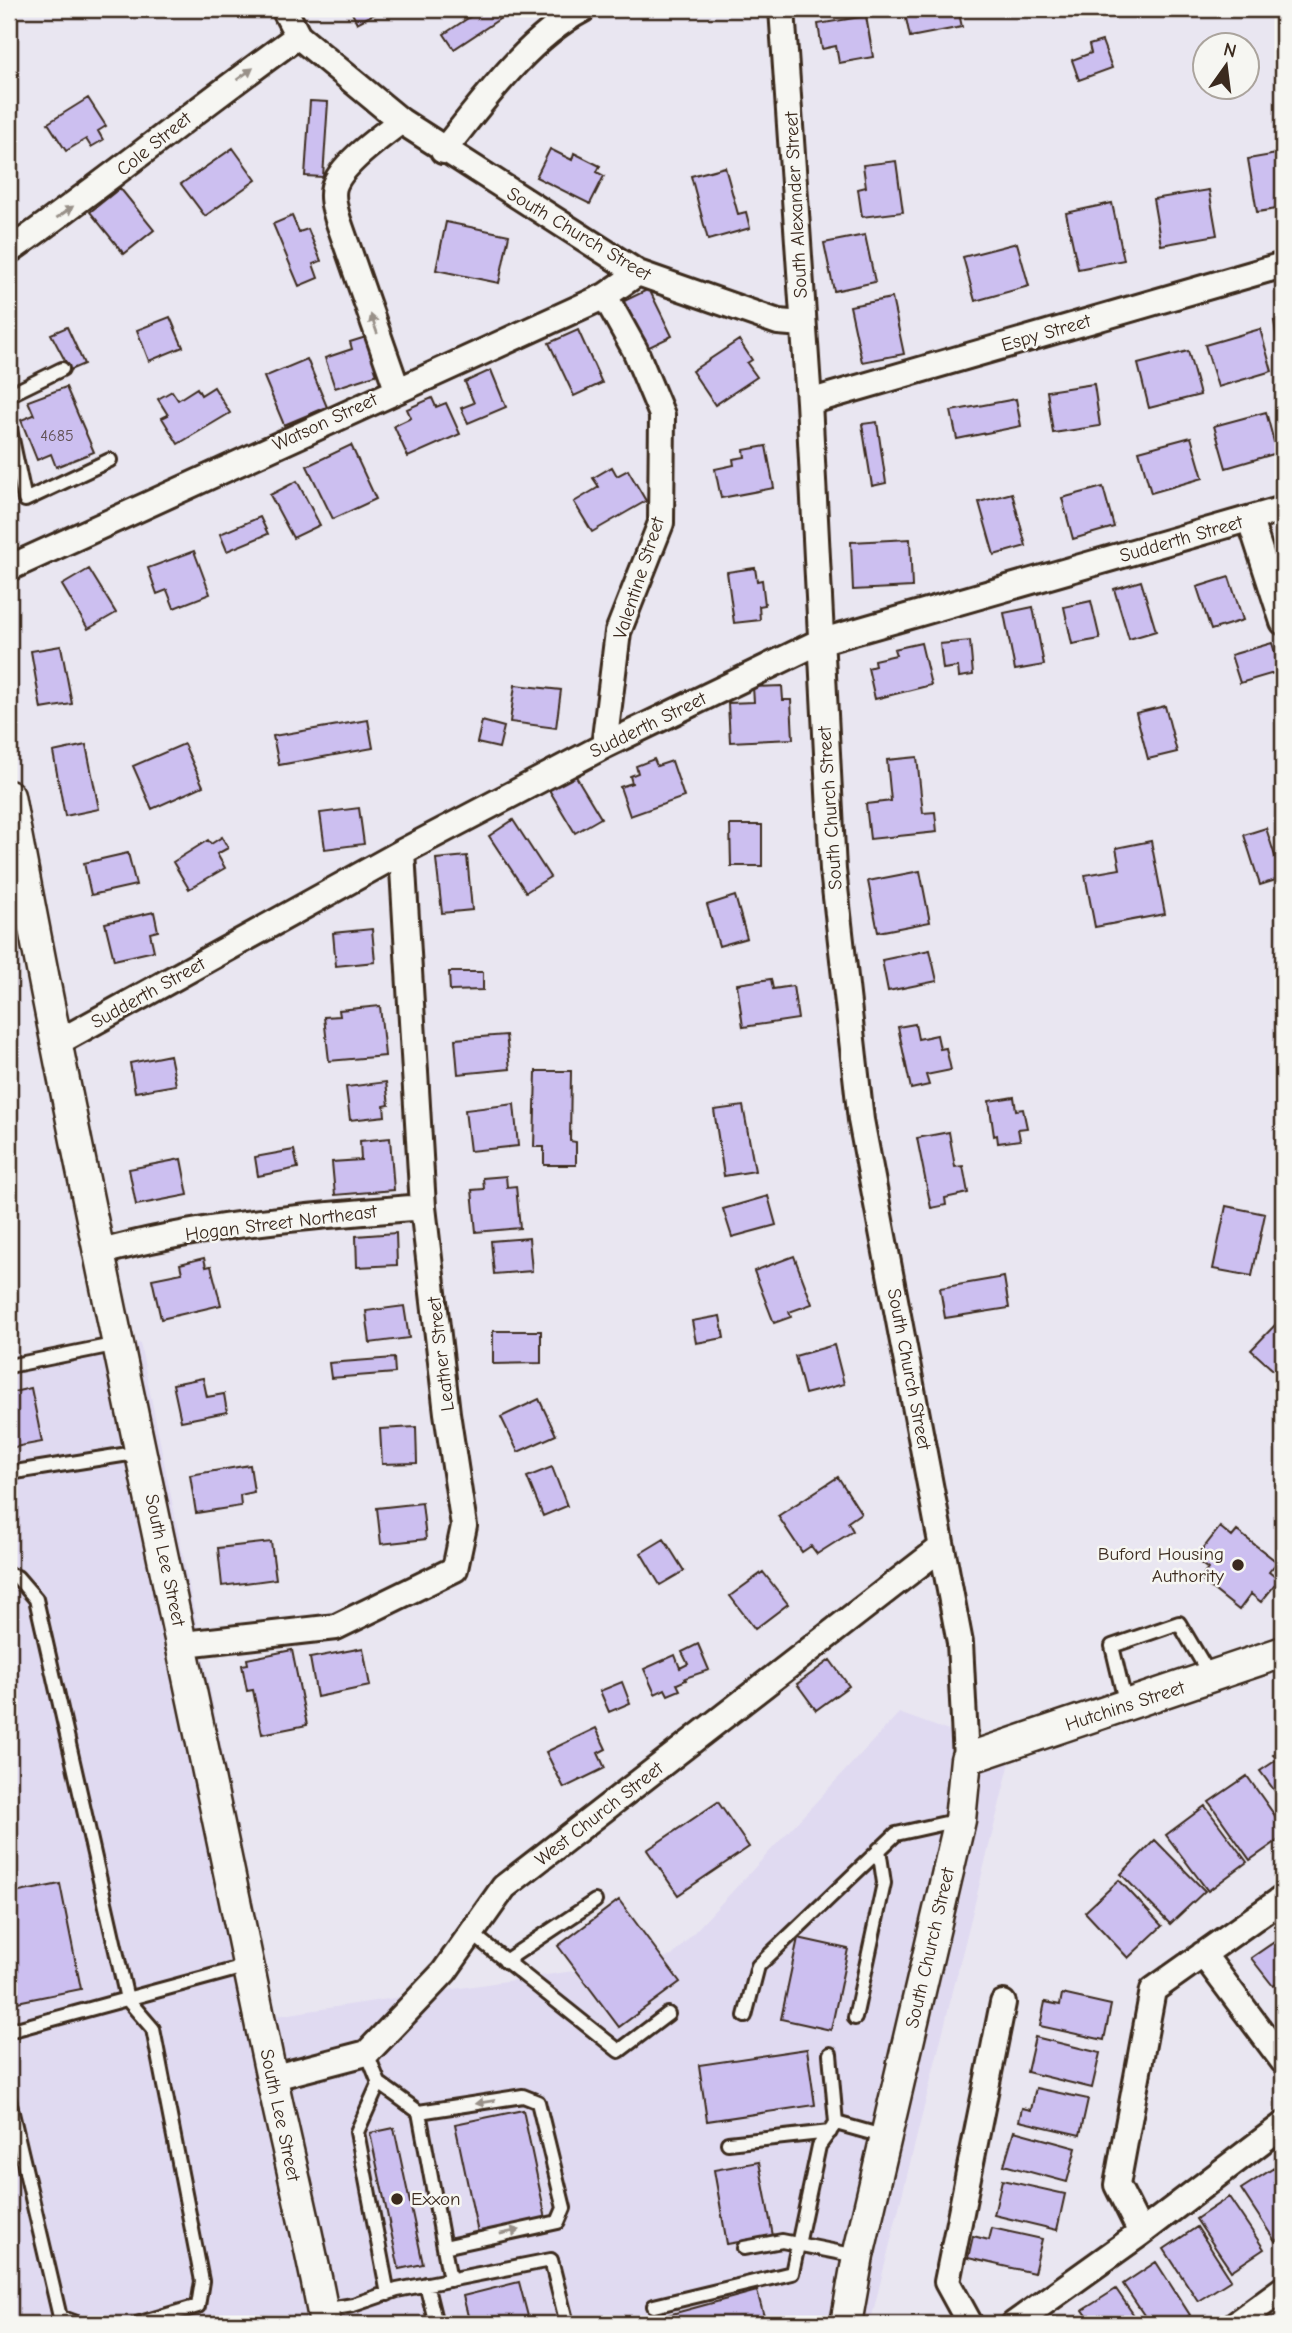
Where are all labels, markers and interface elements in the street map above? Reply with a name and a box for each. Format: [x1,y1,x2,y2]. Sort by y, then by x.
north arrow [1190,32,1260,102]
text: N [1221,38,1239,63]
one-way arrow [236,67,255,81]
street label: Cole Street [112,107,196,181]
street label: South Alexander Street [780,111,812,299]
street label: South Church Street [503,182,655,286]
one-way arrow [56,205,74,219]
street label: Espy Street [999,310,1094,356]
one-way arrow [369,314,380,335]
street label: Watson Street [269,388,381,456]
house number: 4685 [40,427,74,445]
street label: Sudderth Street [1117,511,1246,567]
street label: Valentine Street [609,514,669,642]
street label: Sudderth Street [586,687,710,763]
street label: South Church Street [813,725,847,891]
street label: Sudderth Street [87,952,209,1033]
street label: Hogan Street Northeast [184,1200,379,1246]
street label: South Church Street [883,1286,936,1452]
street label: Leather Street [423,1295,459,1412]
street label: South Lee Street [140,1492,190,1629]
place label: Buford Housing Authority [1098,1543,1225,1587]
marker: Buford Housing Authority [1230,1557,1246,1573]
street label: Hutchins Street [1062,1676,1188,1736]
street label: West Church Street [531,1757,668,1871]
street label: South Church Street [901,1865,959,2030]
street label: South Lee Street [255,2047,305,2184]
one-way arrow [474,2097,496,2108]
place label: Exxon [411,2188,461,2210]
marker: Exxon [389,2191,405,2207]
one-way arrow [499,2227,521,2238]

